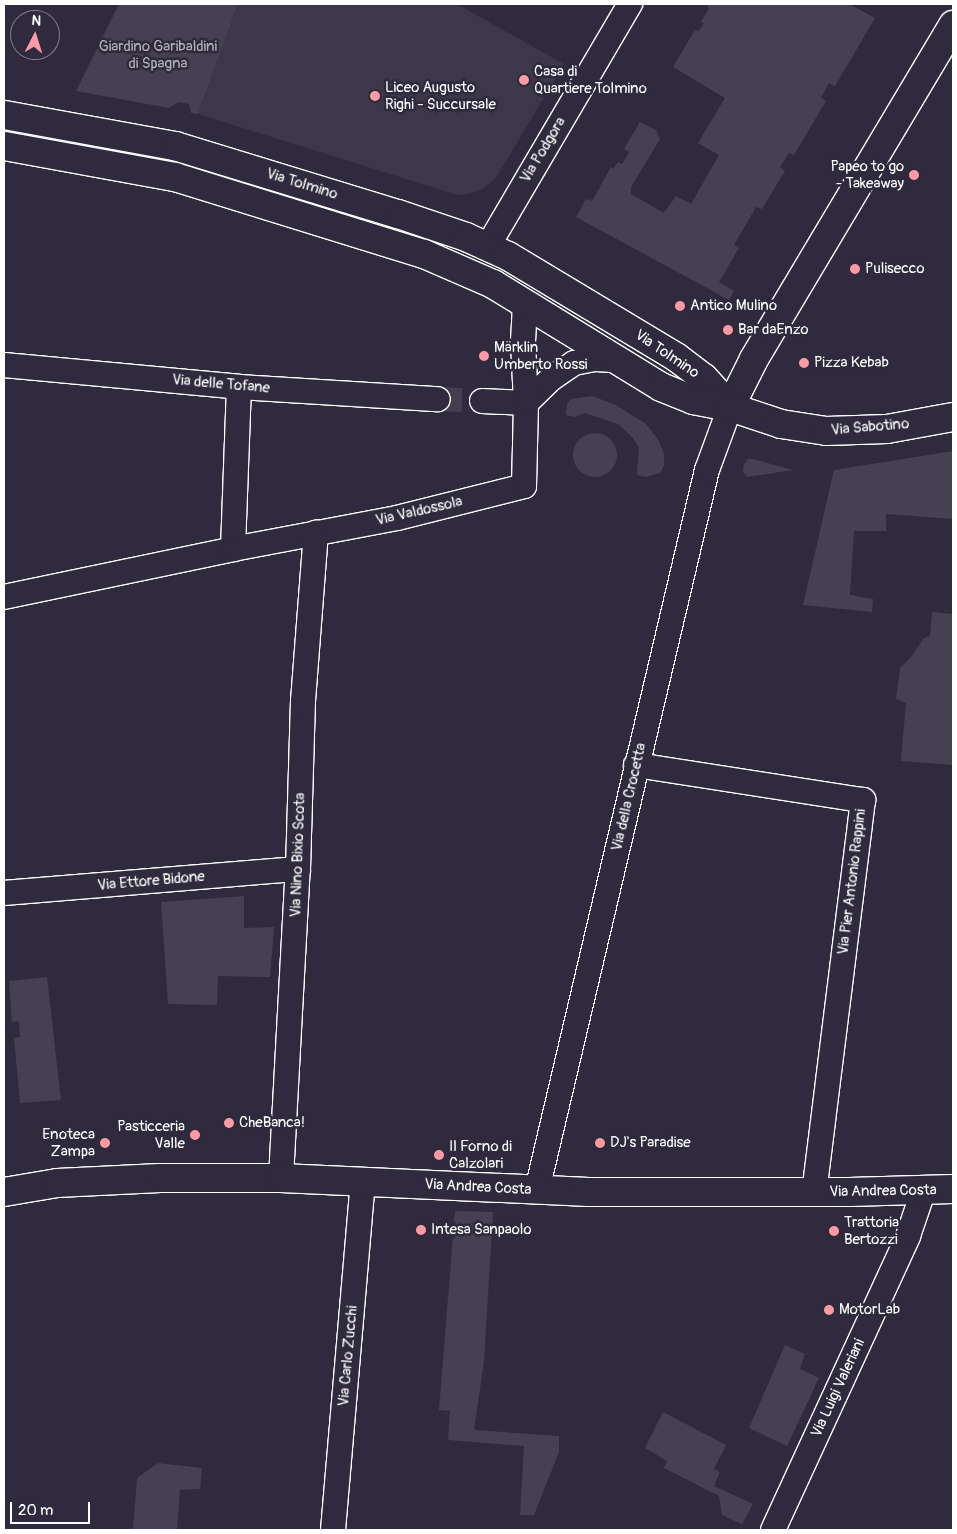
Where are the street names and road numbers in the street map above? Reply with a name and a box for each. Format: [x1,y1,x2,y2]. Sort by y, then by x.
street label: Via Podgora [516,114,570,186]
street label: Via Tolmino [264,165,340,203]
street label: Via Tolmino [631,326,703,382]
street label: Via delle Tofane [171,371,271,397]
street label: Via Sabotino [830,415,910,439]
street label: Via Valdossola [374,492,464,530]
street label: Via della Crocetta [608,741,650,853]
street label: Via Nino Bixio Scota [287,792,309,918]
street label: Via Pier Antonio Rappini [834,808,870,956]
street label: Via Ettore Bidone [97,867,205,895]
street label: Via Andrea Costa [424,1175,532,1199]
street label: Via Andrea Costa [829,1181,937,1201]
street label: Via Carlo Zucchi [335,1305,361,1407]
street label: Via Luigi Valeriani [807,1336,869,1440]

